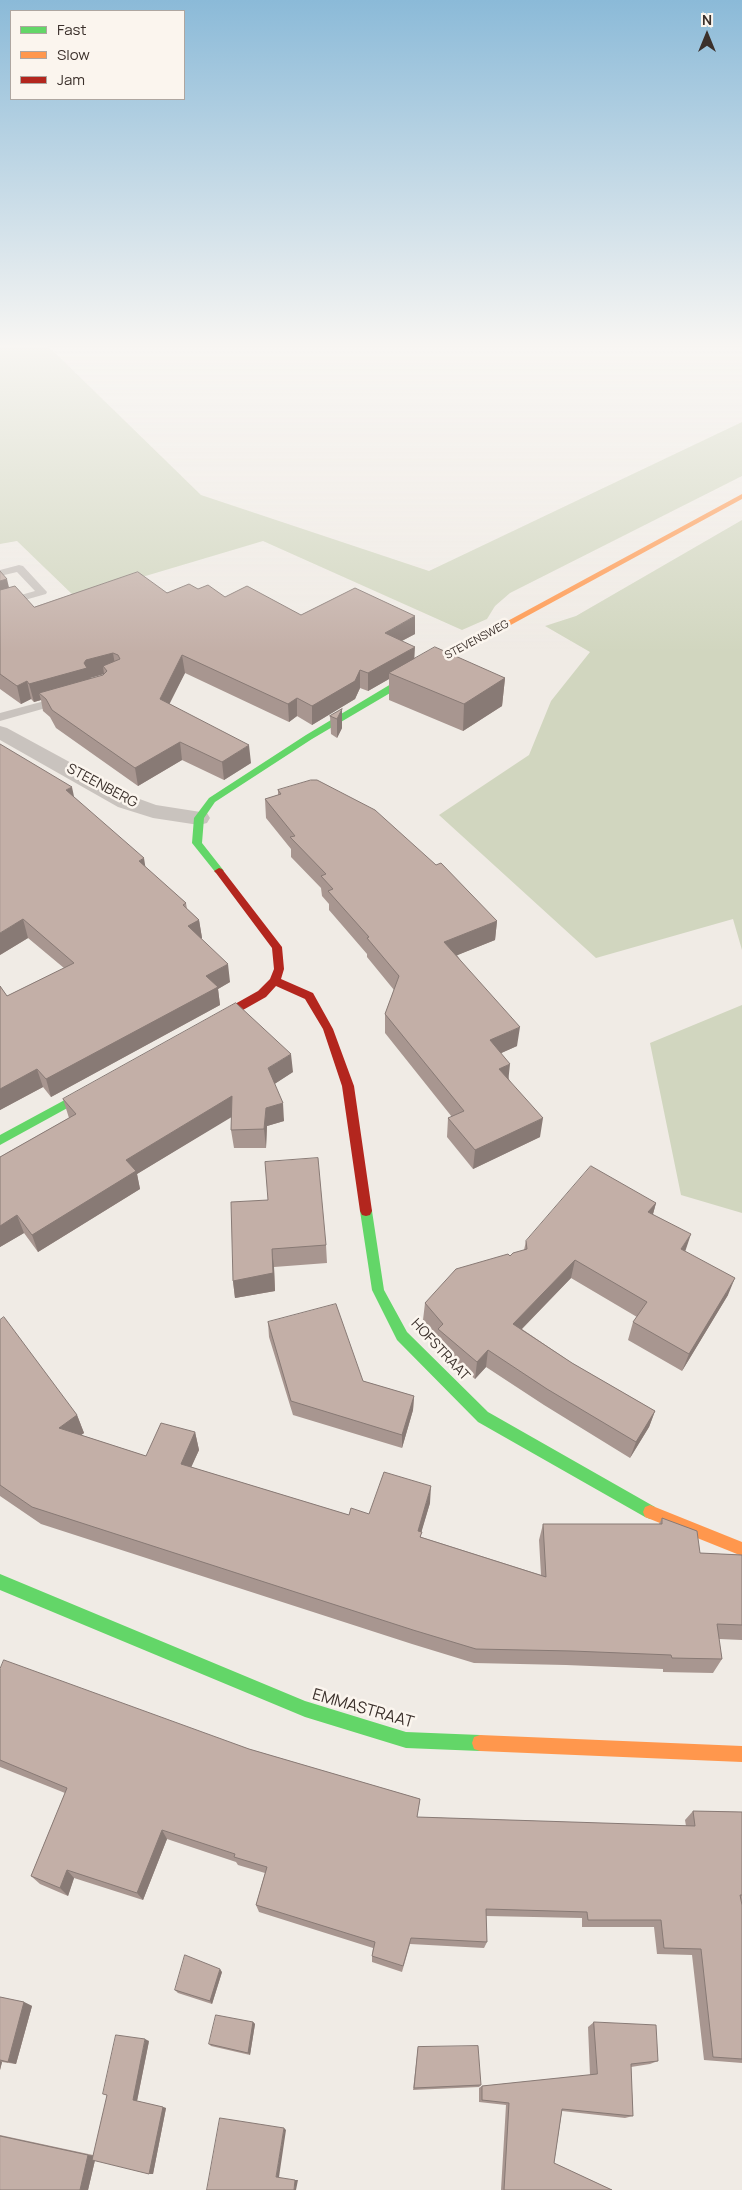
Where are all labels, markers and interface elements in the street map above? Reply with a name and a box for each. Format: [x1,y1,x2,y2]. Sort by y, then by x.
legend [10,10,185,100]
north arrow [682,10,732,60]
text: N [702,10,712,29]
text: Fast [57,19,86,40]
text: Slow [57,44,90,65]
text: Jam [57,69,85,90]
street label: STEVENSWEG [443,618,511,662]
street label: STEENBERG [64,760,140,812]
street label: HOFSTRAAT [407,1316,473,1384]
street label: EMMASTRAAT [310,1685,416,1733]

